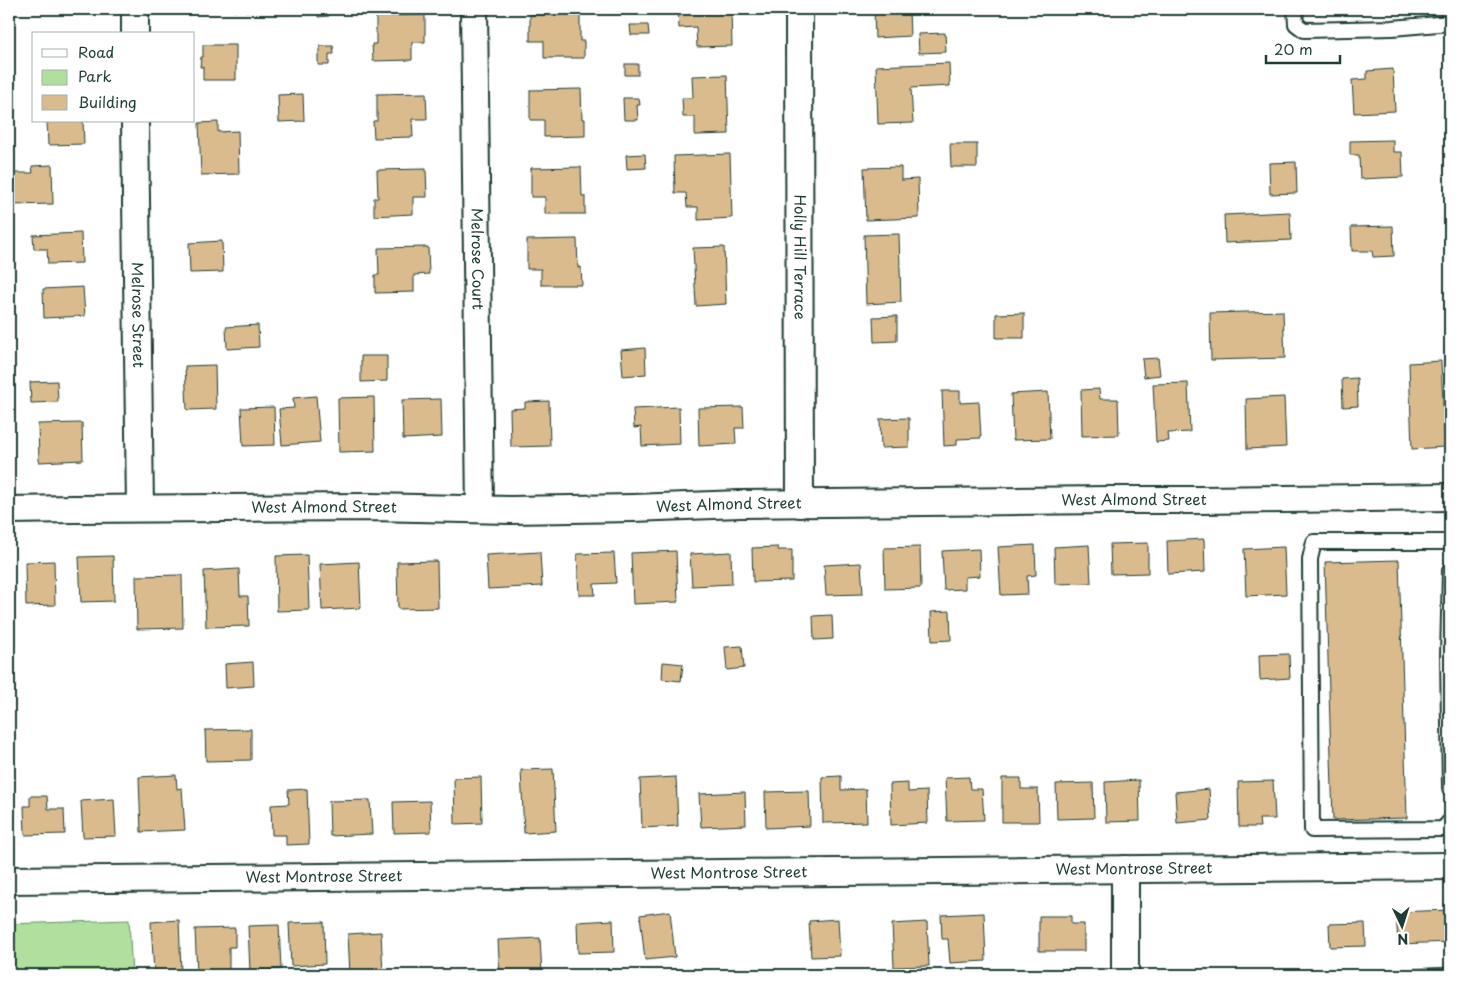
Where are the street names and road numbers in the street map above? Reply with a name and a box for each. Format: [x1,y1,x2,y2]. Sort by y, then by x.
street label: Holly Hill Terrace [789,194,813,320]
street label: Melrose Court [466,208,491,310]
street label: Melrose Street [127,262,151,368]
street label: West Almond Street [1061,487,1207,511]
street label: West Almond Street [656,490,802,517]
street label: West Almond Street [251,494,397,518]
street label: West Montrose Street [1055,855,1212,880]
street label: West Montrose Street [650,859,807,884]
street label: West Montrose Street [245,863,403,888]

